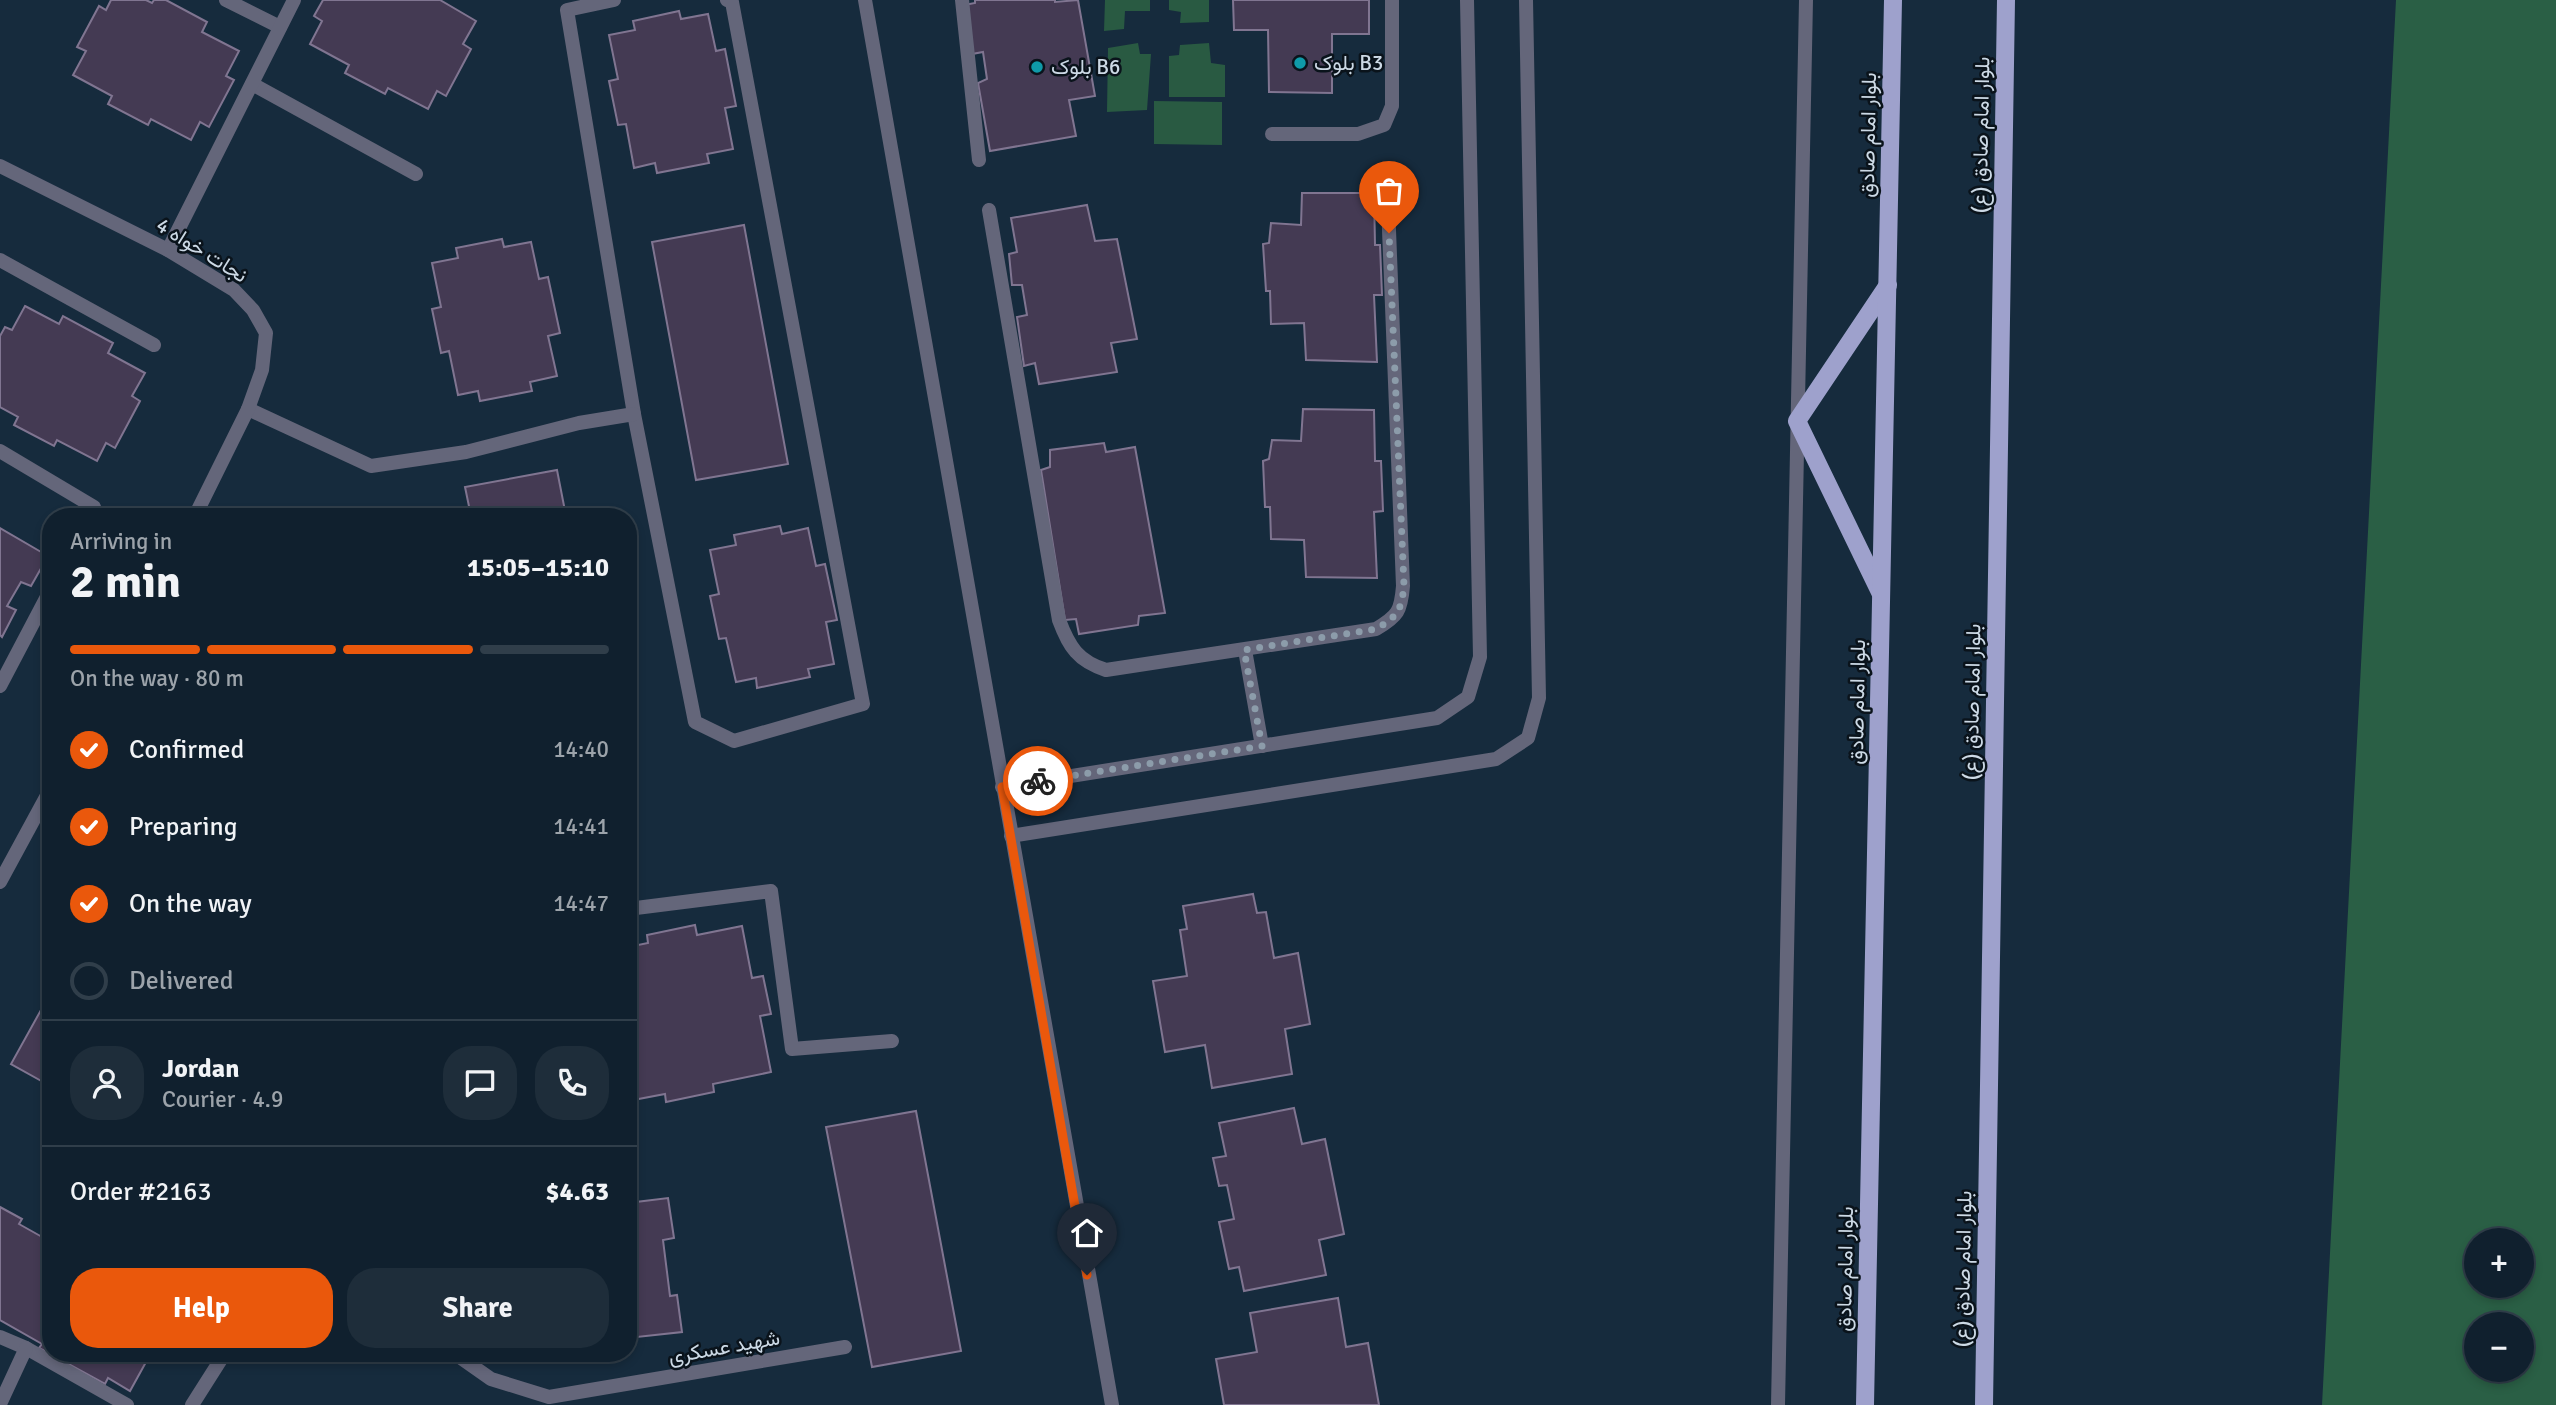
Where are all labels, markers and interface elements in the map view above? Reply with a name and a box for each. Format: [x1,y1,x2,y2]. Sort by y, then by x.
place label: بلوک B3 [1314,50,1383,76]
place label: بلوک B6 [1051,54,1120,80]
marker: بلوک B3 [1292,55,1308,71]
street label: بلوار امام صادق (ع) [1967,56,1996,214]
marker: بلوک B6 [1029,59,1045,75]
street label: بلوار امام صادق [1854,72,1883,198]
pin [1359,161,1419,233]
icon: bag [1370,172,1408,210]
street label: نجات خواه 4 [152,212,252,288]
text: Arriving in [70,527,172,556]
text: 15:05–15:10 [467,552,609,584]
text: 2 min [70,554,181,610]
street label: بلوار امام صادق (ع) [1958,623,1987,781]
street label: بلوار امام صادق [1843,639,1872,765]
text: On the way · 80 m [70,664,244,693]
icon: check [70,731,108,769]
text: Confirmed [129,734,244,766]
text: 14:40 [553,735,609,764]
courier [1003,746,1073,816]
icon: bike [1019,762,1057,800]
icon: check [70,808,108,846]
text: Preparing [129,811,237,843]
text: 14:41 [553,812,609,841]
icon: check [70,885,108,923]
text: On the way [129,888,252,920]
text: 14:47 [553,889,609,918]
text: Delivered [129,965,234,997]
button: person [70,1046,144,1120]
button: chat [443,1046,517,1120]
button: phone [535,1046,609,1120]
text: Jordan [162,1053,239,1085]
text: Courier · 4.9 [162,1085,283,1114]
text: Order #2163 [70,1176,211,1208]
text: $4.63 [545,1176,609,1208]
street label: بلوار امام صادق (ع) [1949,1190,1978,1348]
pin [1057,1203,1117,1275]
street label: بلوار امام صادق [1831,1206,1860,1332]
icon: home [1068,1214,1106,1252]
map controls [2464,1228,2534,1382]
button: + [2464,1228,2534,1298]
button: Help [70,1268,333,1348]
button: Share [347,1268,609,1348]
button: − [2464,1312,2534,1382]
street label: شهید عسکری [666,1324,782,1370]

